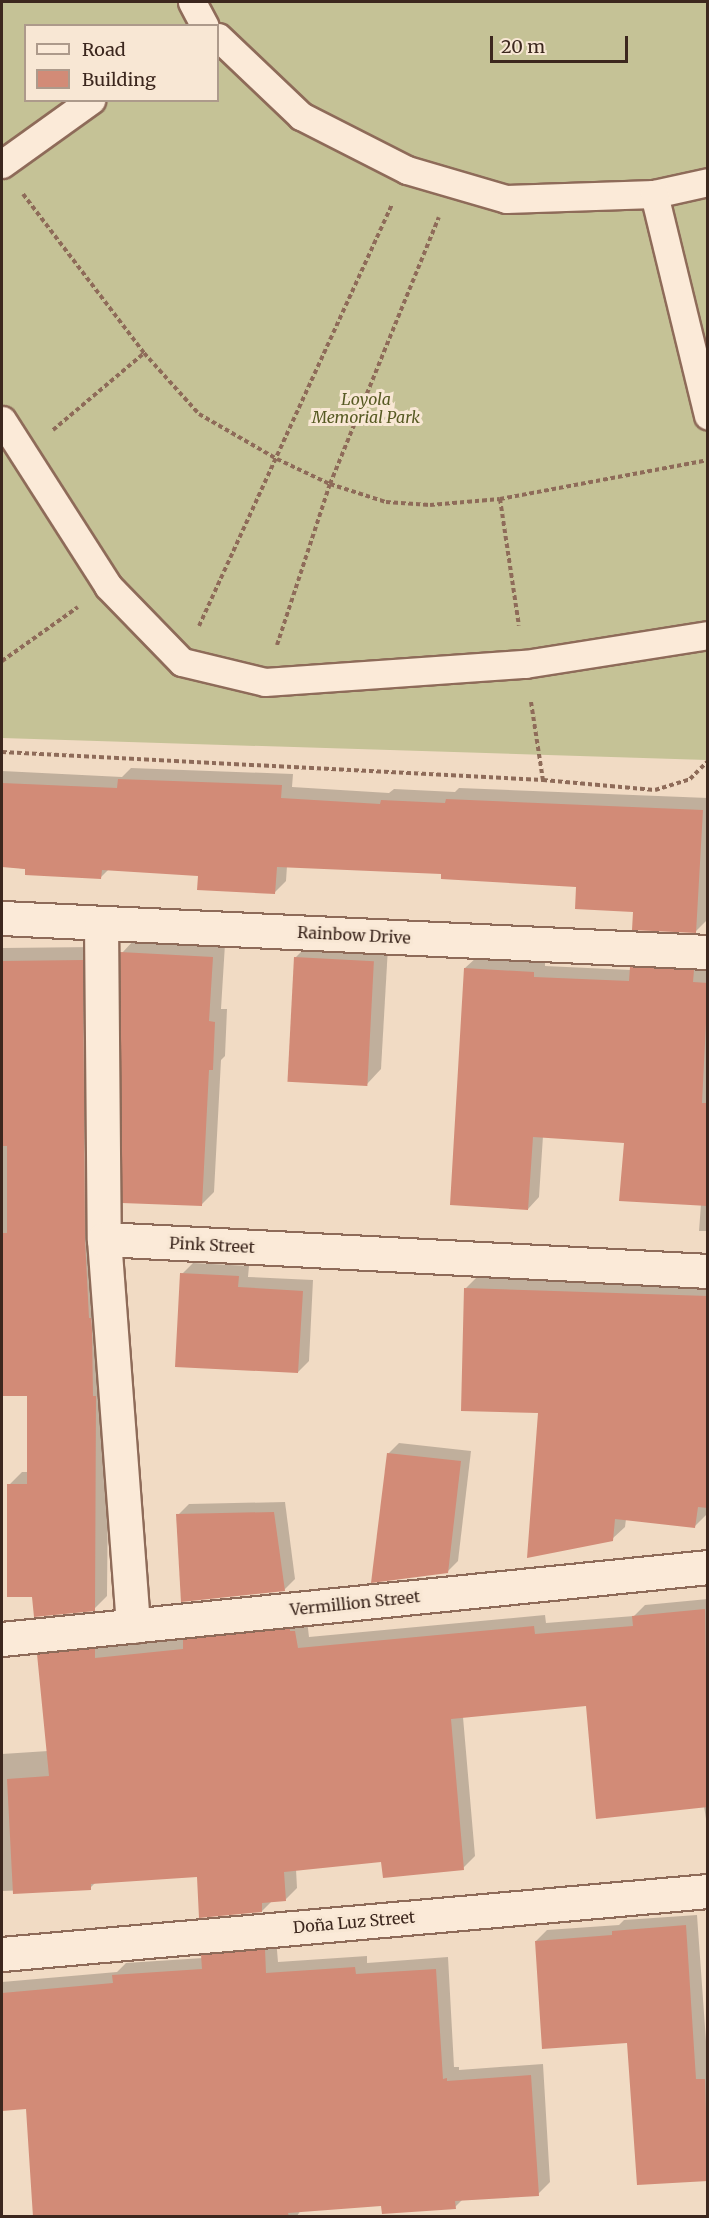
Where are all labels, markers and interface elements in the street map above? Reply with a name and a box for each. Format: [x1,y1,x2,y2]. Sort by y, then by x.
legend [24,24,219,102]
scale bar [493,24,631,62]
text: 20 m [501,35,545,58]
text: Road [82,38,126,61]
text: Building [82,68,156,91]
park label: Loyola Memorial Park [312,389,420,427]
street label: Rainbow Drive [297,922,411,948]
street label: Pink Street [169,1233,255,1257]
street label: Vermillion Street [289,1587,421,1619]
street label: Doña Luz Street [292,1907,416,1937]

